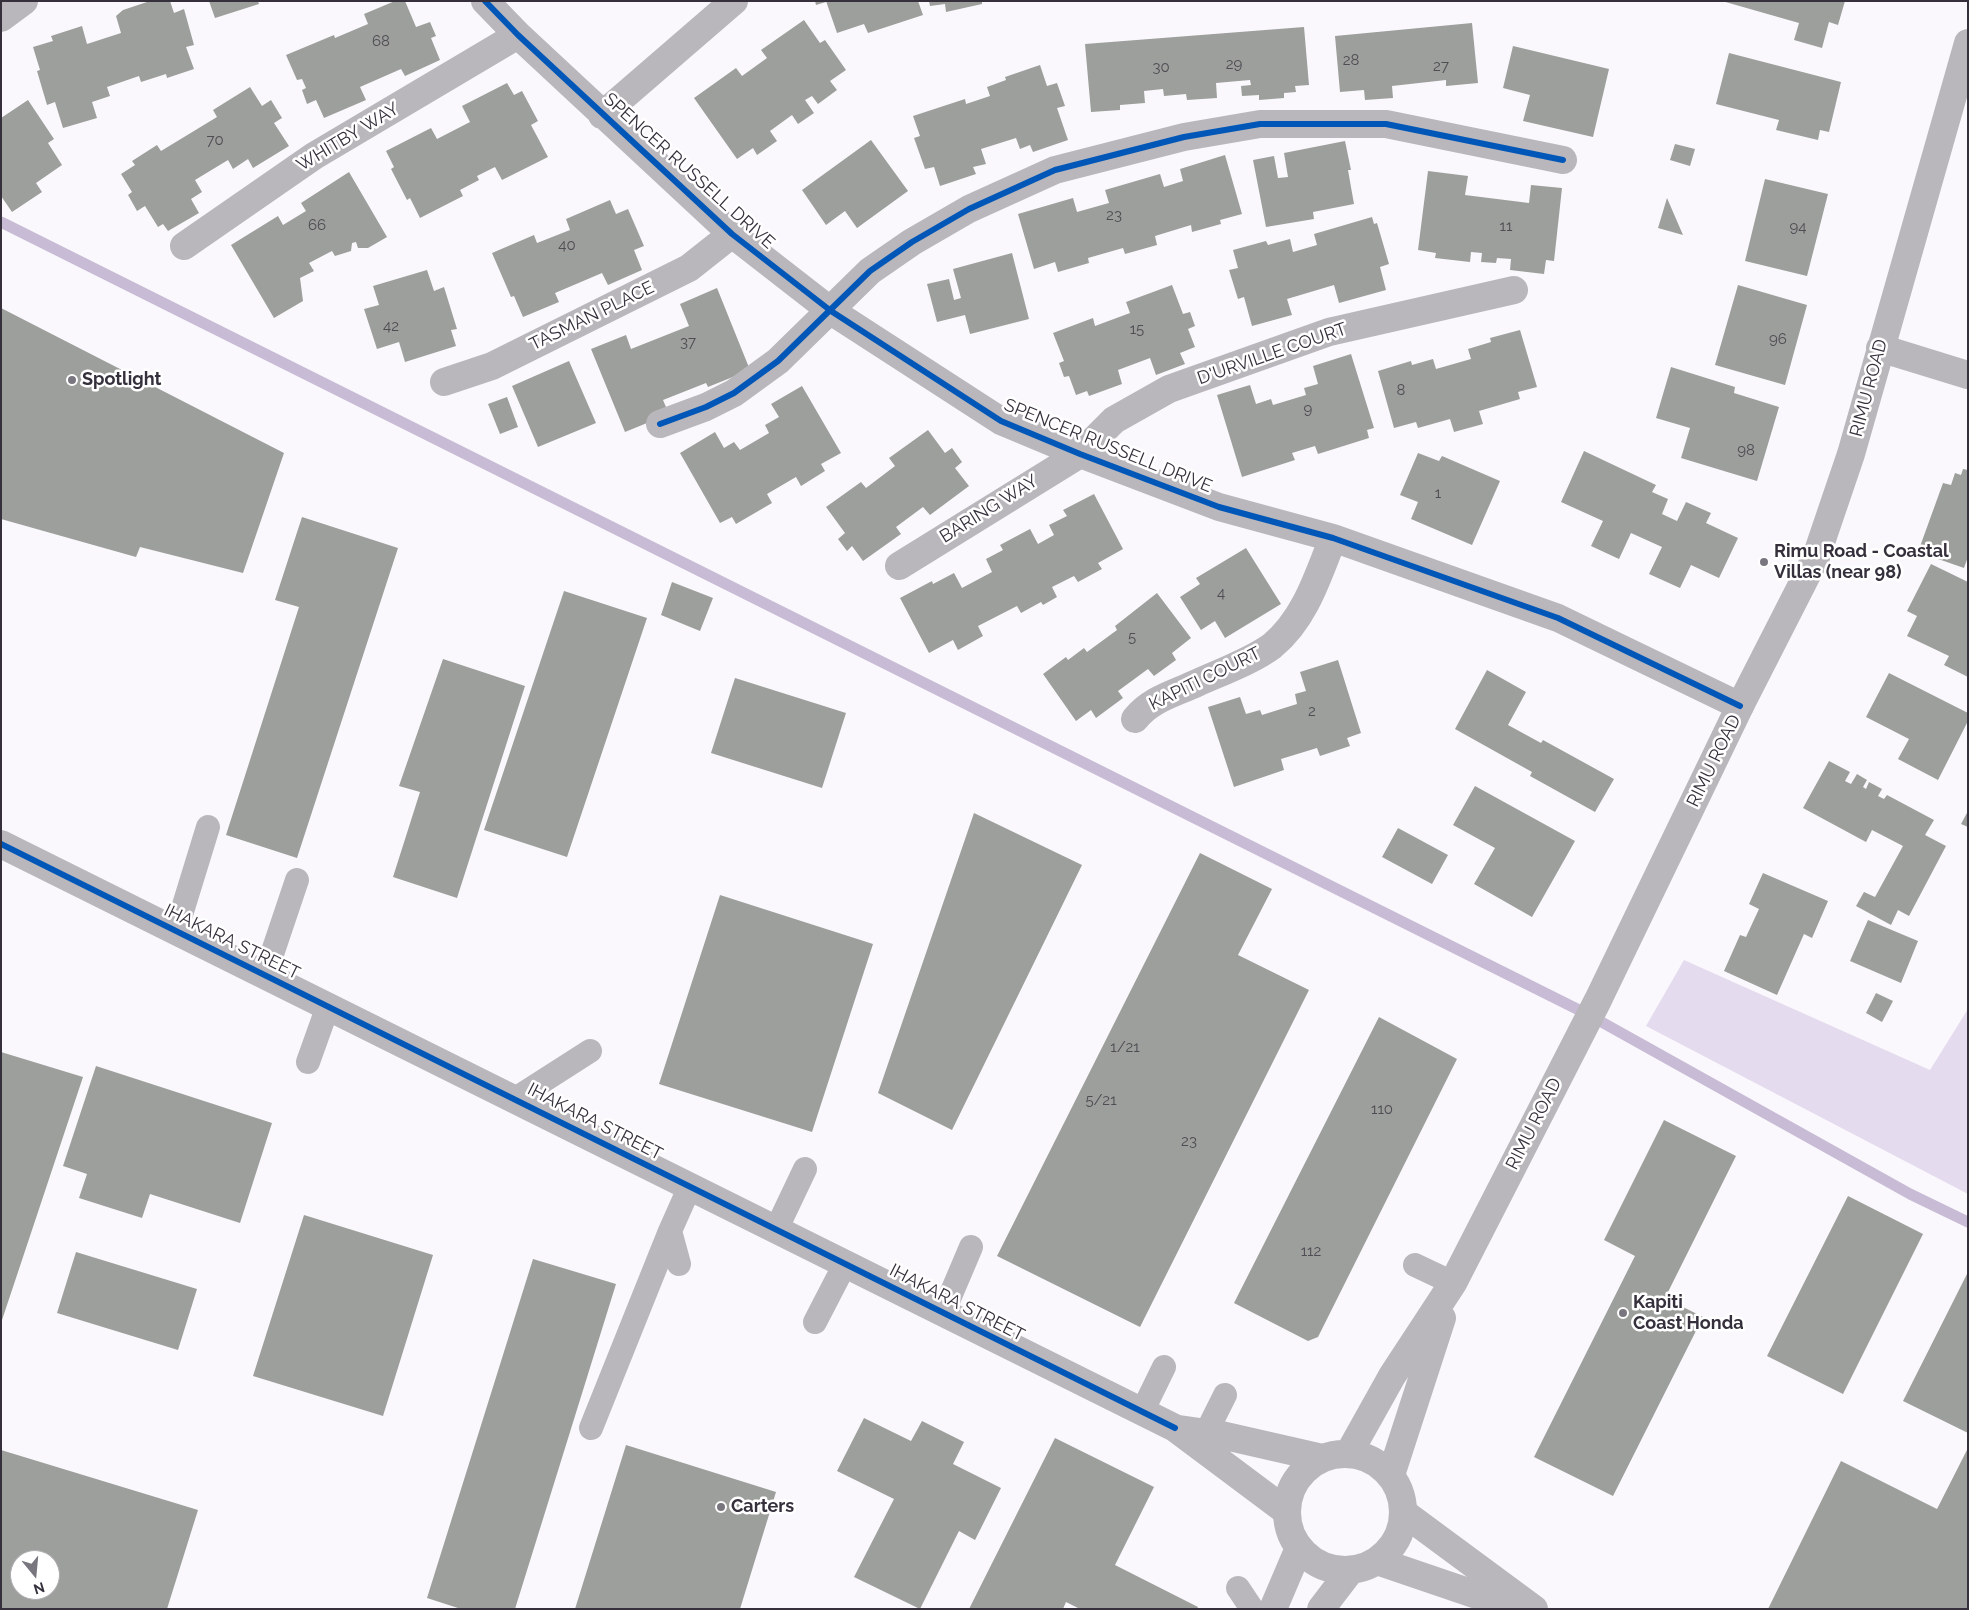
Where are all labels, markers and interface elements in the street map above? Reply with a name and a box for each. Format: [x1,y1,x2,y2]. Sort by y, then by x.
house number: 68 [372,32,390,50]
house number: 28 [1343,51,1359,69]
house number: 29 [1226,55,1242,73]
house number: 27 [1433,57,1449,75]
house number: 30 [1152,58,1170,76]
street label: SPENCER RUSSELL DRIVE [599,88,779,254]
street label: WHITBY WAY [293,98,403,176]
house number: 70 [206,131,224,149]
house number: 23 [1106,206,1122,224]
house number: 66 [308,216,326,234]
house number: 11 [1500,217,1512,235]
house number: 94 [1790,218,1806,236]
house number: 40 [558,236,576,254]
street label: TASMAN PLACE [526,277,658,355]
house number: 42 [383,317,399,335]
street label: D'URVILLE COURT [1194,318,1350,390]
house number: 15 [1130,320,1144,338]
house number: 96 [1769,330,1787,348]
house number: 37 [680,333,696,351]
street label: RIMU ROAD [1846,337,1892,439]
place label: Spotlight [82,369,162,391]
marker: Spotlight [66,374,78,386]
house number: 8 [1397,381,1405,399]
street label: SPENCER RUSSELL DRIVE [1001,394,1215,498]
house number: 9 [1304,400,1312,418]
house number: 98 [1737,441,1755,459]
street label: BARING WAY [936,470,1042,548]
house number: 1 [1435,484,1441,502]
place label: Rimu Road - Coastal Villas (near 98) [1774,541,1949,584]
marker: Rimu Road - Coastal Villas (near 98) [1758,556,1770,568]
house number: 4 [1217,584,1225,602]
house number: 5 [1128,628,1136,646]
street label: KAPITI COURT [1146,643,1264,715]
house number: 2 [1308,702,1316,720]
street label: RIMU ROAD [1682,711,1746,811]
street label: IHAKARA STREET [160,900,304,984]
house number: 1/21 [1110,1038,1140,1056]
street label: RIMU ROAD [1502,1075,1566,1173]
street label: IHAKARA STREET [524,1079,666,1165]
house number: 5/21 [1085,1091,1117,1109]
house number: 110 [1371,1100,1393,1118]
house number: 23 [1181,1132,1197,1150]
house number: 112 [1301,1242,1321,1260]
street label: IHAKARA STREET [886,1260,1028,1346]
place label: Kapiti Coast Honda [1633,1292,1744,1335]
marker: Kapiti Coast Honda [1617,1307,1629,1319]
place label: Carters [731,1496,794,1518]
marker: Carters [715,1501,727,1513]
north arrow [10,1550,60,1600]
text: N [32,1579,47,1598]

